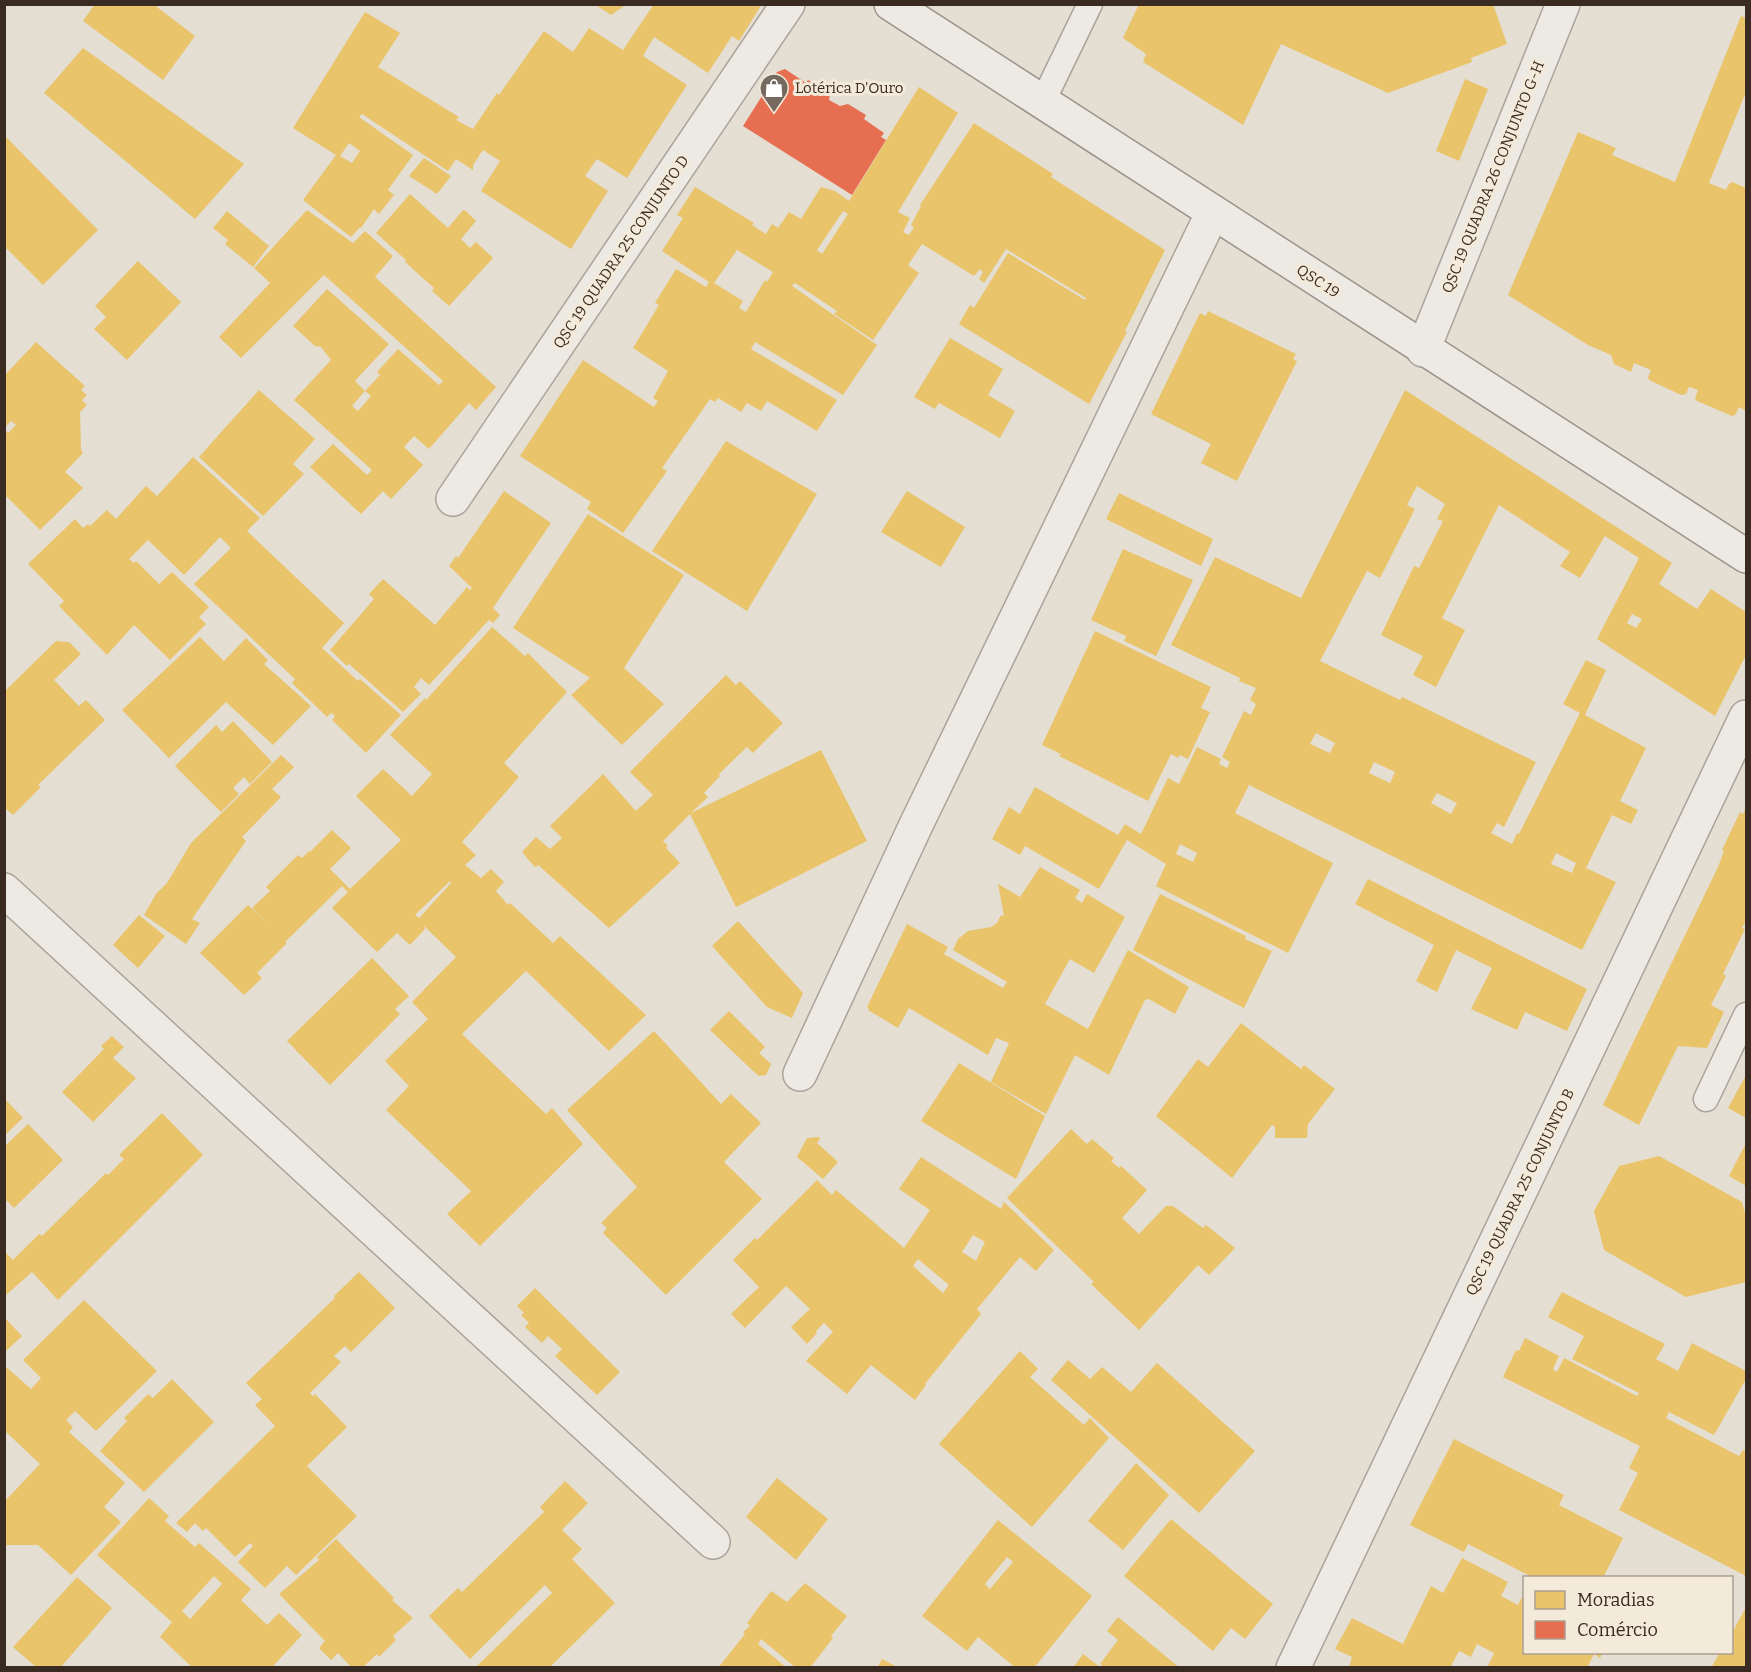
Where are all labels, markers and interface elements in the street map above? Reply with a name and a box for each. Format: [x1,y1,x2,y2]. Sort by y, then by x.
street label: QSC 19 QUADRA 26 CONJUNTO G-H [1438,58,1548,296]
shop icon: Lotérica D'Ouro [758,72,790,114]
place label: Lotérica D'Ouro [795,79,903,97]
street label: QSC 19 QUADRA 25 CONJUNTO D [549,152,693,352]
street label: QSC 19 [1293,260,1343,302]
street label: QSC 19 QUADRA 25 CONJUNTO B [1462,1086,1578,1298]
legend [1523,1576,1733,1654]
text: Moradias [1577,1589,1655,1611]
text: Comércio [1577,1619,1658,1641]

